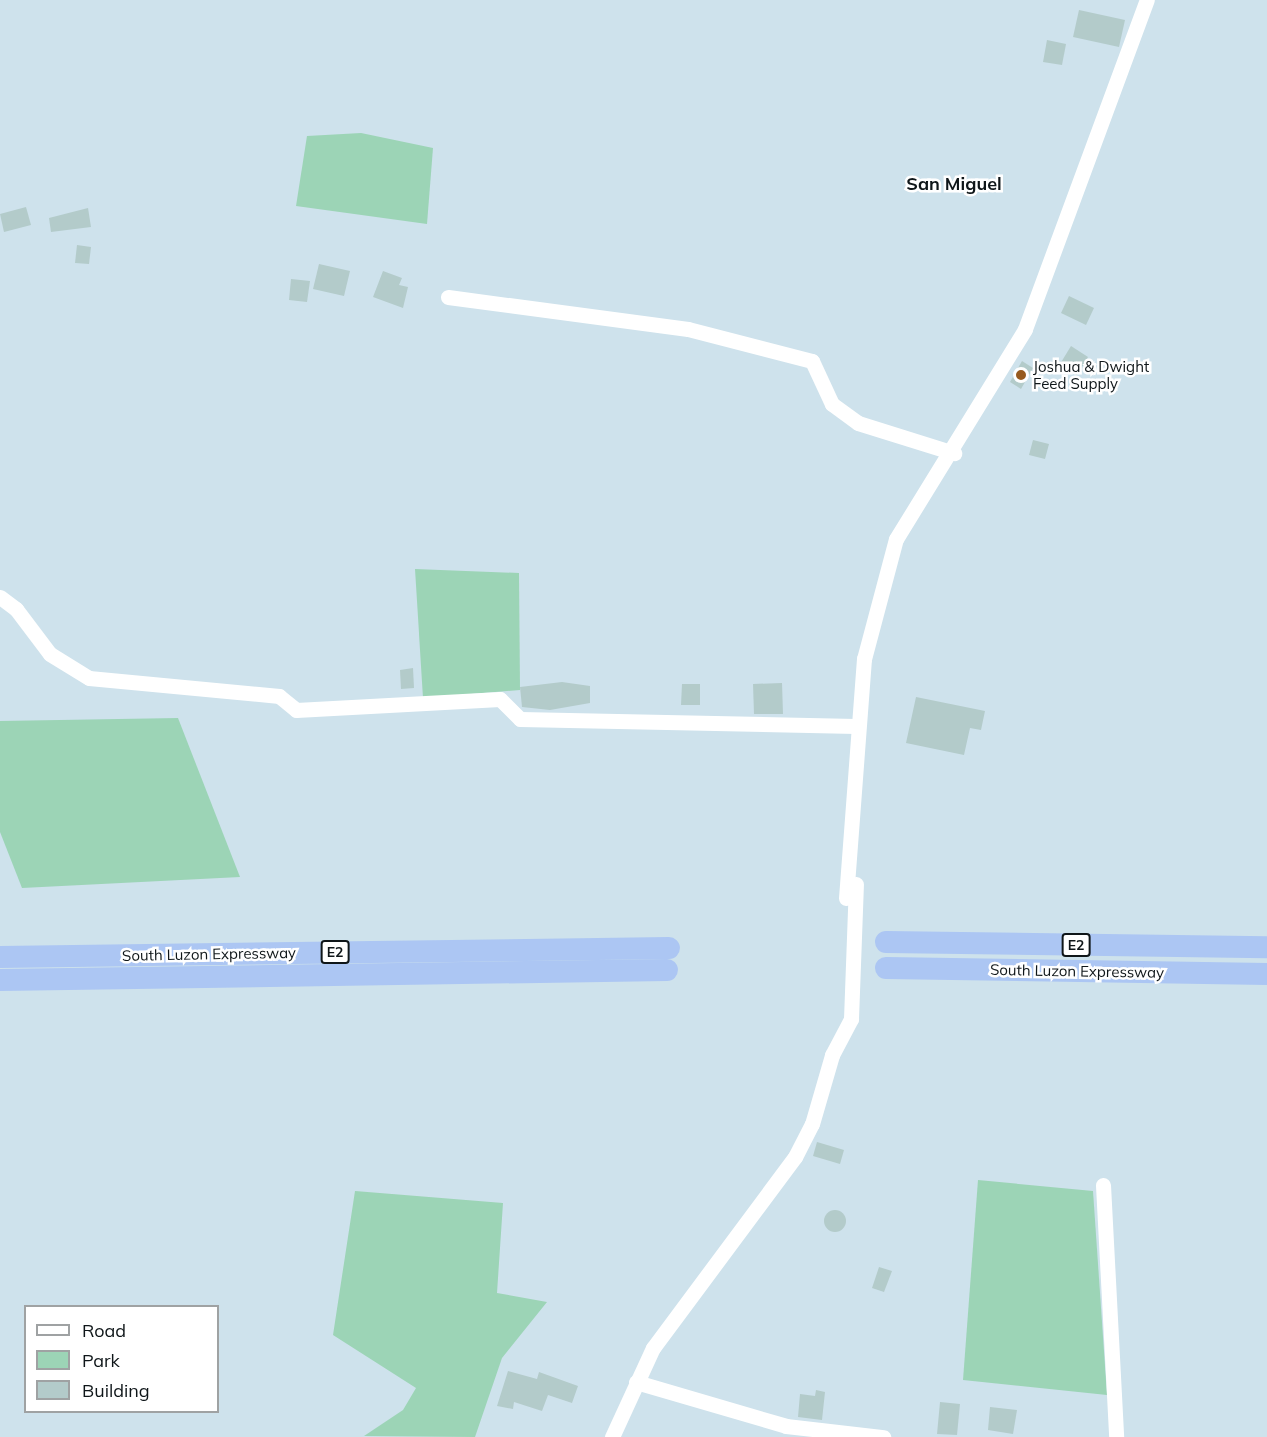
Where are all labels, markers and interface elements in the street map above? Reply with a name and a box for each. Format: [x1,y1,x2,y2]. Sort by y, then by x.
district label: San Miguel [906,173,1002,195]
place label: Joshua & Dwight Feed Supply [1033,357,1149,392]
marker: Joshua & Dwight Feed Supply [1014,368,1028,382]
road number: E2 [1061,934,1091,956]
road number: E2 [320,941,350,963]
street label: South Luzon Expressway [122,943,296,965]
street label: South Luzon Expressway [990,960,1164,982]
legend [24,1305,219,1413]
text: Road [82,1319,126,1342]
text: Park [82,1349,120,1372]
text: Building [82,1379,150,1402]

